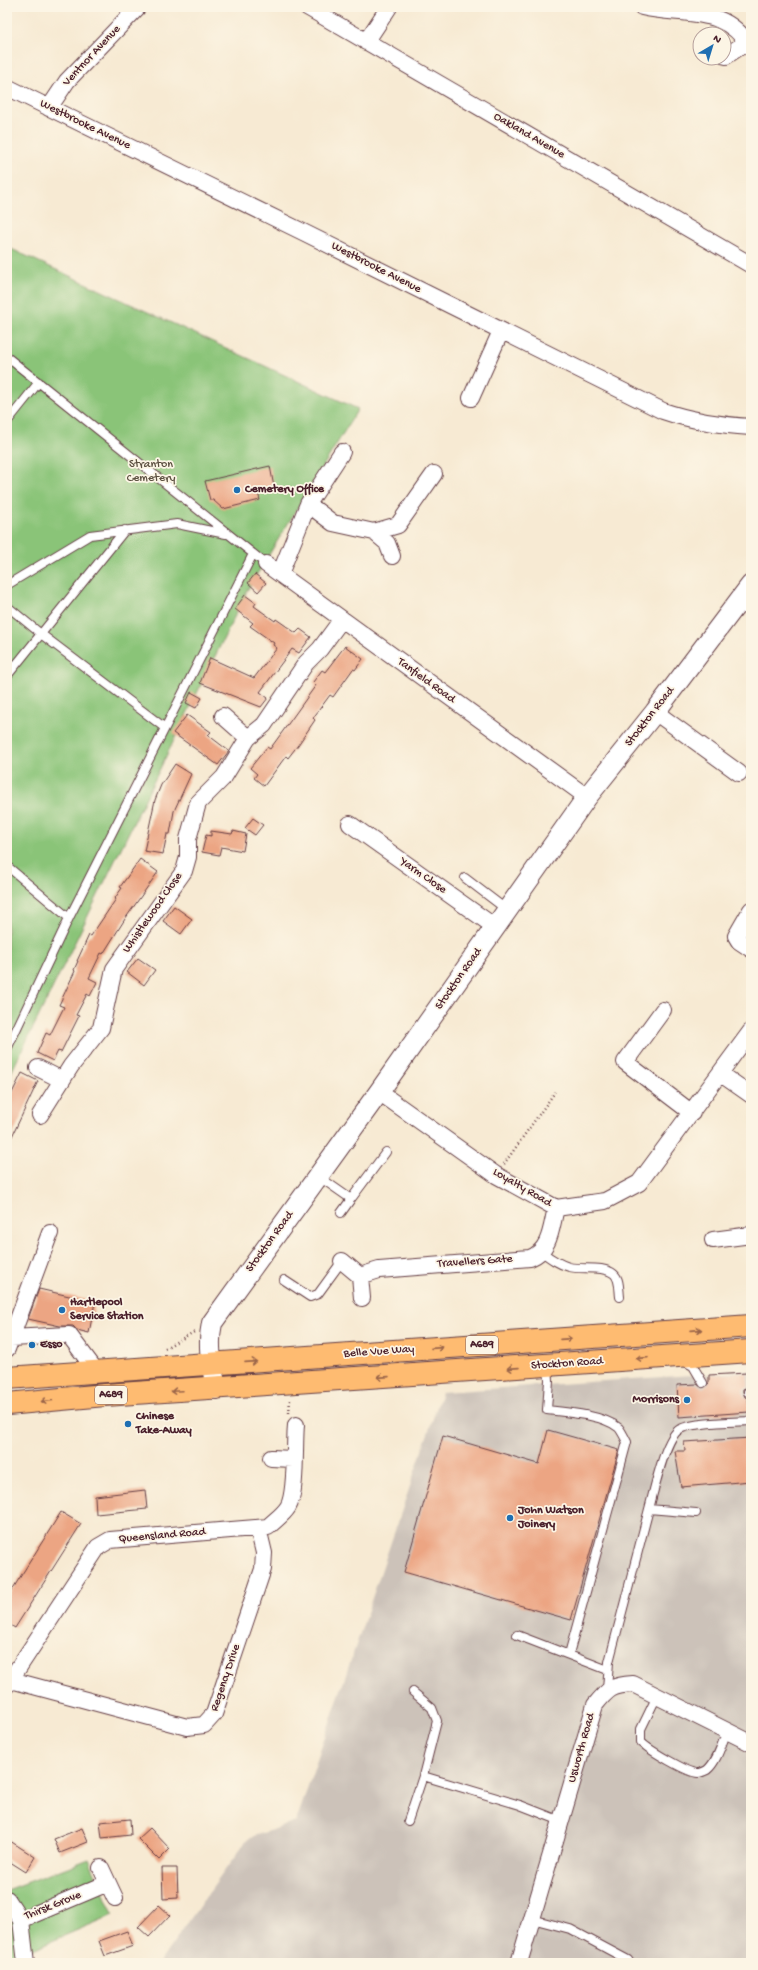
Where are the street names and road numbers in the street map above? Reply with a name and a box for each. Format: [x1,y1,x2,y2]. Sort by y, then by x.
street label: Ventnor Avenue [59,22,124,90]
street label: Westbrooke Avenue [37,97,133,153]
street label: Oakland Avenue [491,110,568,163]
street label: Westbrooke Avenue [329,239,424,297]
street label: Tanfield Road [393,655,458,707]
street label: Stockton Road [622,684,678,750]
street label: Yarm Close [396,854,450,898]
street label: Whistlewood Close [120,869,186,956]
street label: Stockton Road [433,945,486,1013]
street label: Loyalty Road [490,1166,555,1211]
street label: Stockton Road [243,1208,297,1275]
street label: Travellers Gate [436,1252,514,1272]
road number: A689 [466,1336,498,1354]
street label: Belle Vue Way [342,1343,415,1362]
street label: Stockton Road [531,1354,604,1373]
road number: A689 [95,1386,127,1404]
street label: Queensland Road [118,1525,207,1547]
street label: Regency Drive [208,1642,244,1713]
street label: Usworth Road [565,1711,599,1784]
street label: Thirsk Grove [22,1888,84,1924]

